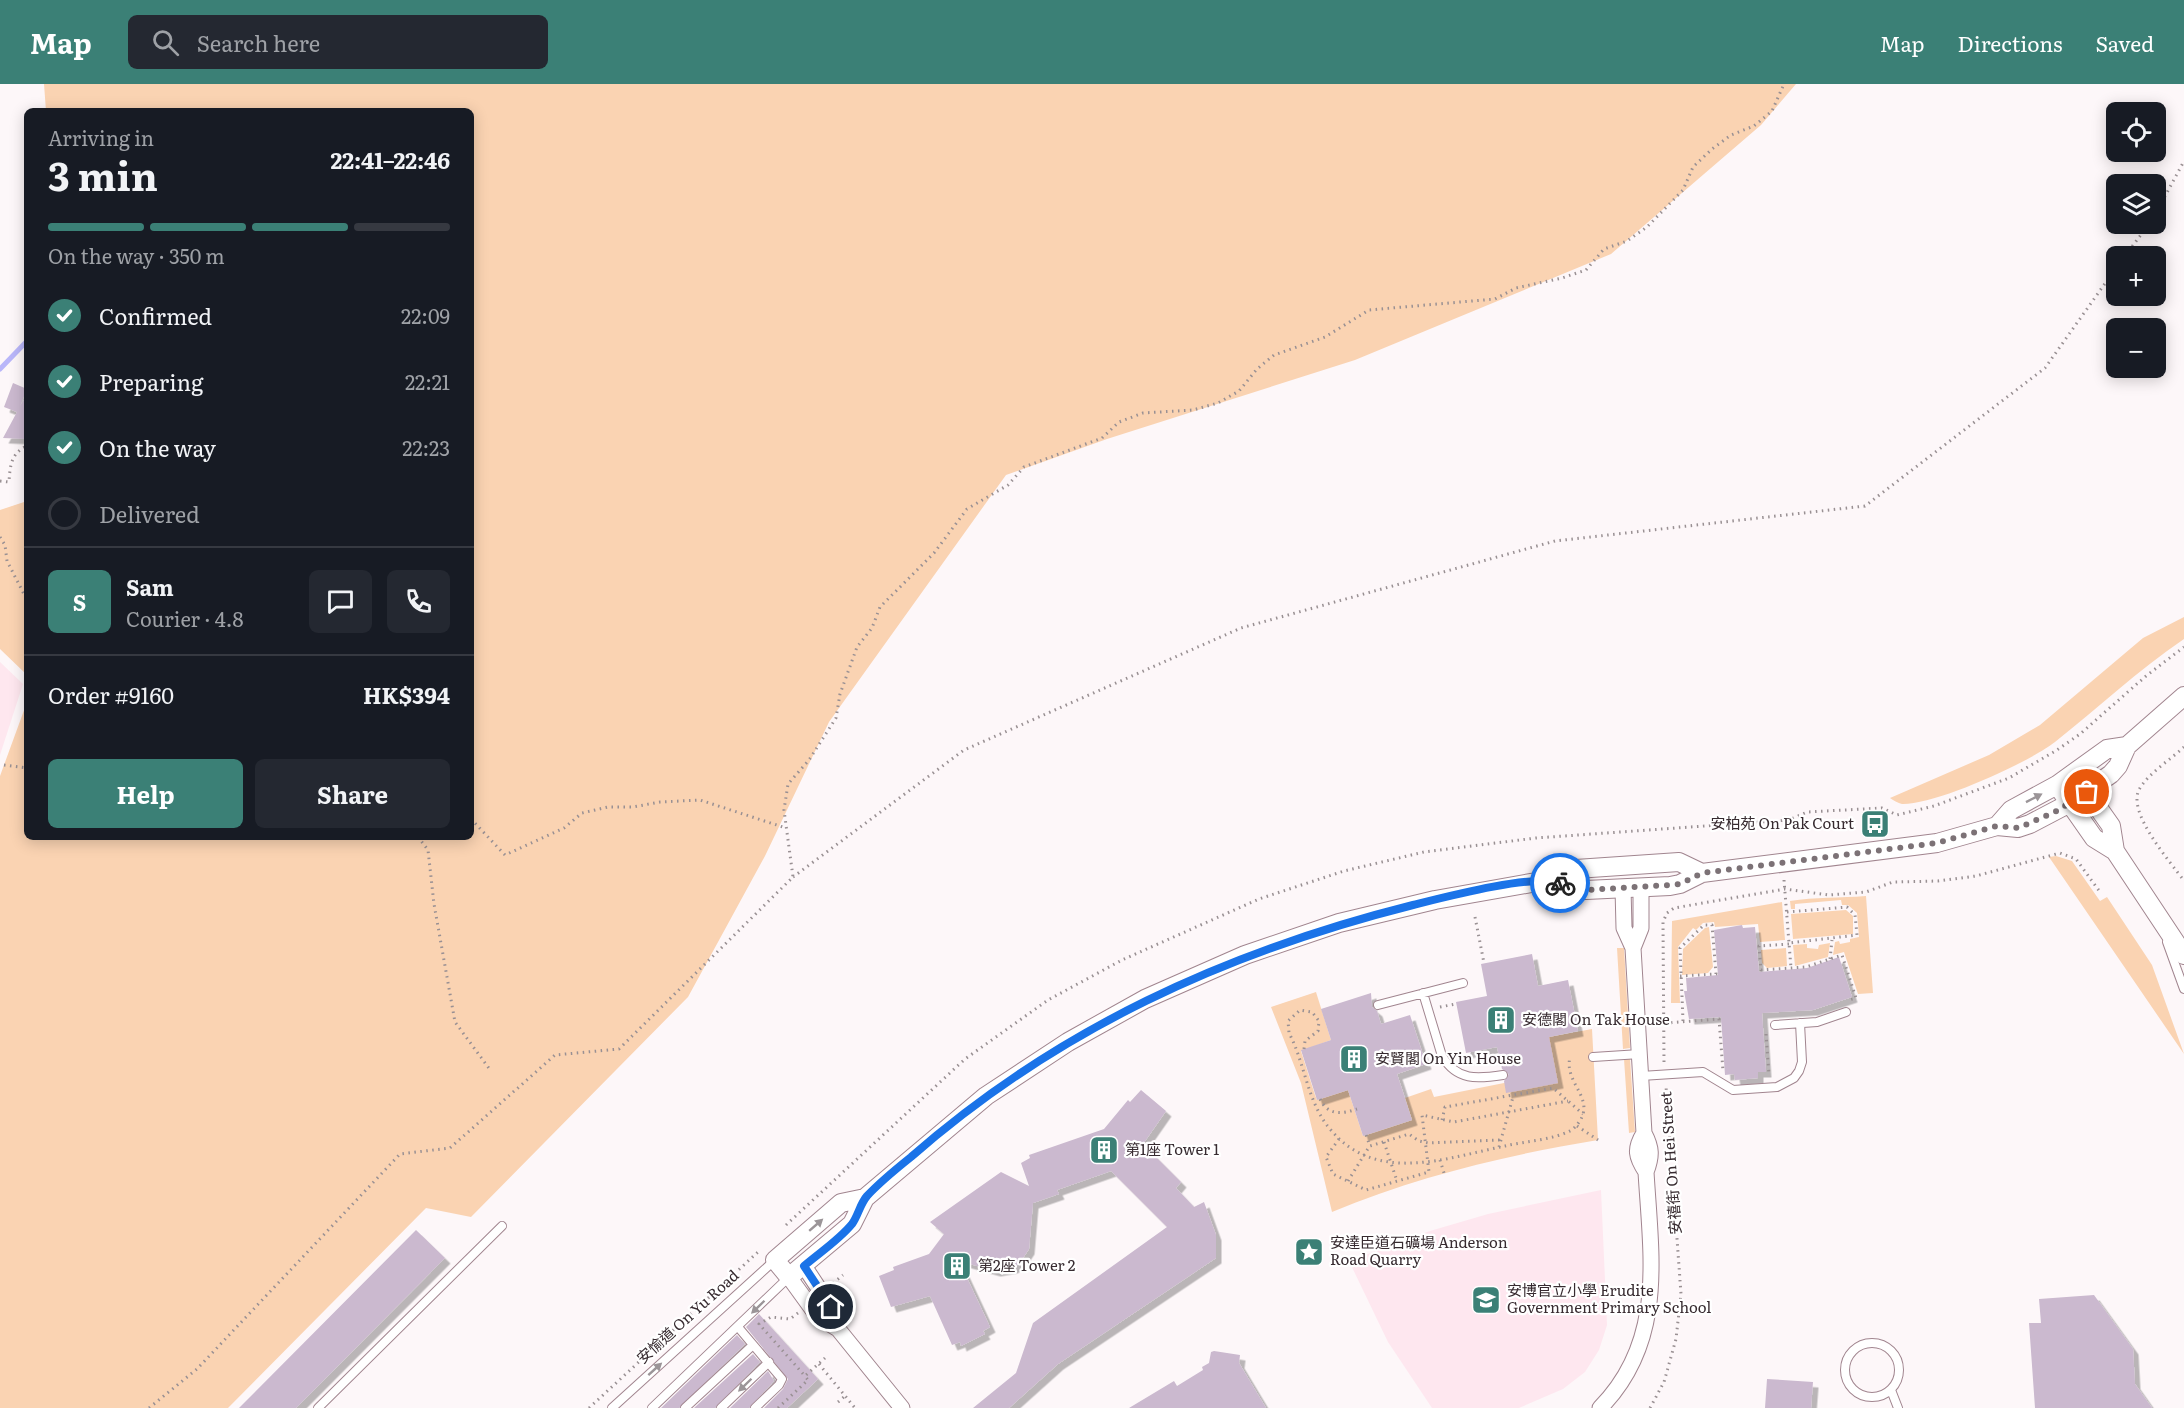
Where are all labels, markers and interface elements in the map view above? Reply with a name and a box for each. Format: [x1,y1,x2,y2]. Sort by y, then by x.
search box [128,15,548,69]
text: Map [30,21,92,63]
icon: search [149,26,182,59]
text: Search here [197,26,320,59]
text: Map [1880,27,1925,58]
text: Directions [1958,27,2063,58]
text: Saved [2096,27,2154,58]
map controls [2106,102,2166,378]
button: locate [2106,102,2166,162]
text: Arriving in [48,122,154,152]
text: 22:41–22:46 [330,143,450,176]
text: 3 min [48,145,158,203]
button: layers [2106,174,2166,234]
text: On the way · 350 m [48,240,225,270]
button: + [2106,246,2166,306]
icon: check [48,299,81,332]
text: Confirmed [99,299,212,332]
text: 22:09 [401,300,450,330]
button: − [2106,318,2166,378]
icon: check [48,365,81,398]
text: Preparing [99,365,203,398]
text: 22:21 [405,366,450,396]
icon: check [48,431,81,464]
text: On the way [99,431,216,464]
text: 22:23 [402,432,450,462]
text: Delivered [99,497,200,530]
text: Sam [126,570,174,603]
button: chat [309,570,372,633]
button: phone [387,570,450,633]
text: S [73,585,86,618]
text: Courier · 4.8 [126,603,243,633]
text: Order #9160 [48,678,174,711]
text: HK$394 [363,678,450,711]
button: Help [48,759,243,828]
button: Share [255,759,450,828]
pin [2061,766,2112,817]
icon: bag [2070,775,2103,808]
one-way arrow [2026,793,2043,802]
bus stop icon: 安柏苑 On Pak Court [1859,808,1891,840]
place label: 安柏苑 On Pak Court [1711,811,1854,834]
courier [1530,853,1590,913]
icon: bike [1544,867,1577,900]
building icon: 安德閣 On Tak House [1485,1004,1517,1036]
place label: 安德閣 On Tak House [1522,1007,1670,1030]
building icon: 安賢閣 On Yin House [1338,1043,1370,1075]
place label: 安賢閣 On Yin House [1375,1046,1521,1069]
street label: 安禧街 On Hei Street [1653,1091,1686,1235]
building icon: 第1座 Tower 1 [1088,1134,1120,1166]
place label: 第1座 Tower 1 [1125,1137,1219,1160]
one-way arrow [808,1219,823,1232]
place label: 安達臣道石礦場 Anderson Road Quarry [1330,1230,1508,1270]
place icon: 安達臣道石礦場 Anderson Road Quarry [1293,1236,1325,1268]
building icon: 第2座 Tower 2 [941,1250,973,1282]
place label: 第2座 Tower 2 [978,1253,1076,1276]
street label: 安愉道 On Yu Road [631,1264,743,1368]
place label: 安博官立小學 Erudite Government Primary School [1507,1278,1711,1318]
pin [805,1281,856,1332]
school or university icon: 安博官立小學 Erudite Government Primary School [1470,1284,1502,1316]
icon: home [814,1290,847,1323]
one-way arrow [752,1300,766,1314]
one-way arrow [647,1363,662,1376]
one-way arrow [738,1378,753,1392]

